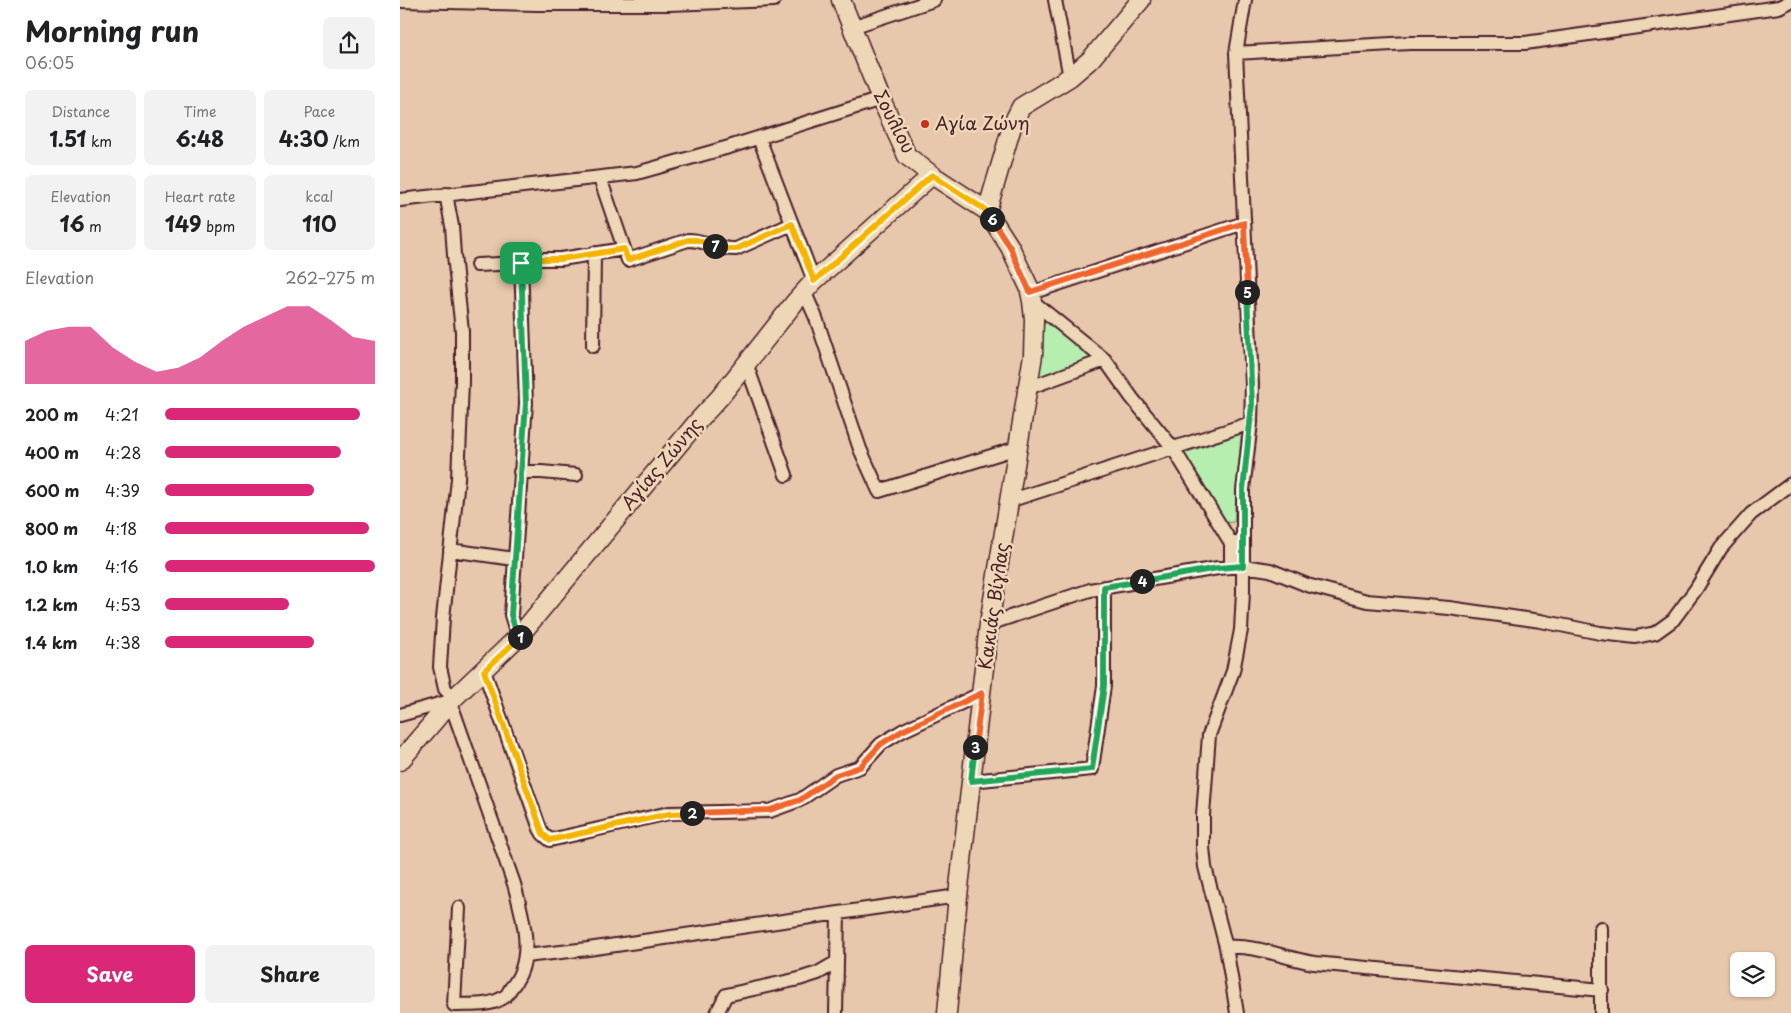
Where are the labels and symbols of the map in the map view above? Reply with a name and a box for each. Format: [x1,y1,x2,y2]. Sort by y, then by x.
street label: Σουλίου [868,85,923,158]
place label: Αγία Ζώνη [935,109,1030,136]
marker: Αγία Ζώνη [919,118,931,130]
pin: 6 [980,206,1004,232]
pin: 7 [702,234,728,258]
pin [500,242,542,284]
pin: 5 [1234,280,1260,304]
street label: Αγίας Ζώνης [614,411,708,515]
street label: Κακιάς Βίγλας [970,541,1015,671]
pin: 4 [1130,568,1154,594]
pin: 1 [508,624,532,650]
pin: 3 [962,734,988,760]
pin: 2 [680,800,704,826]

